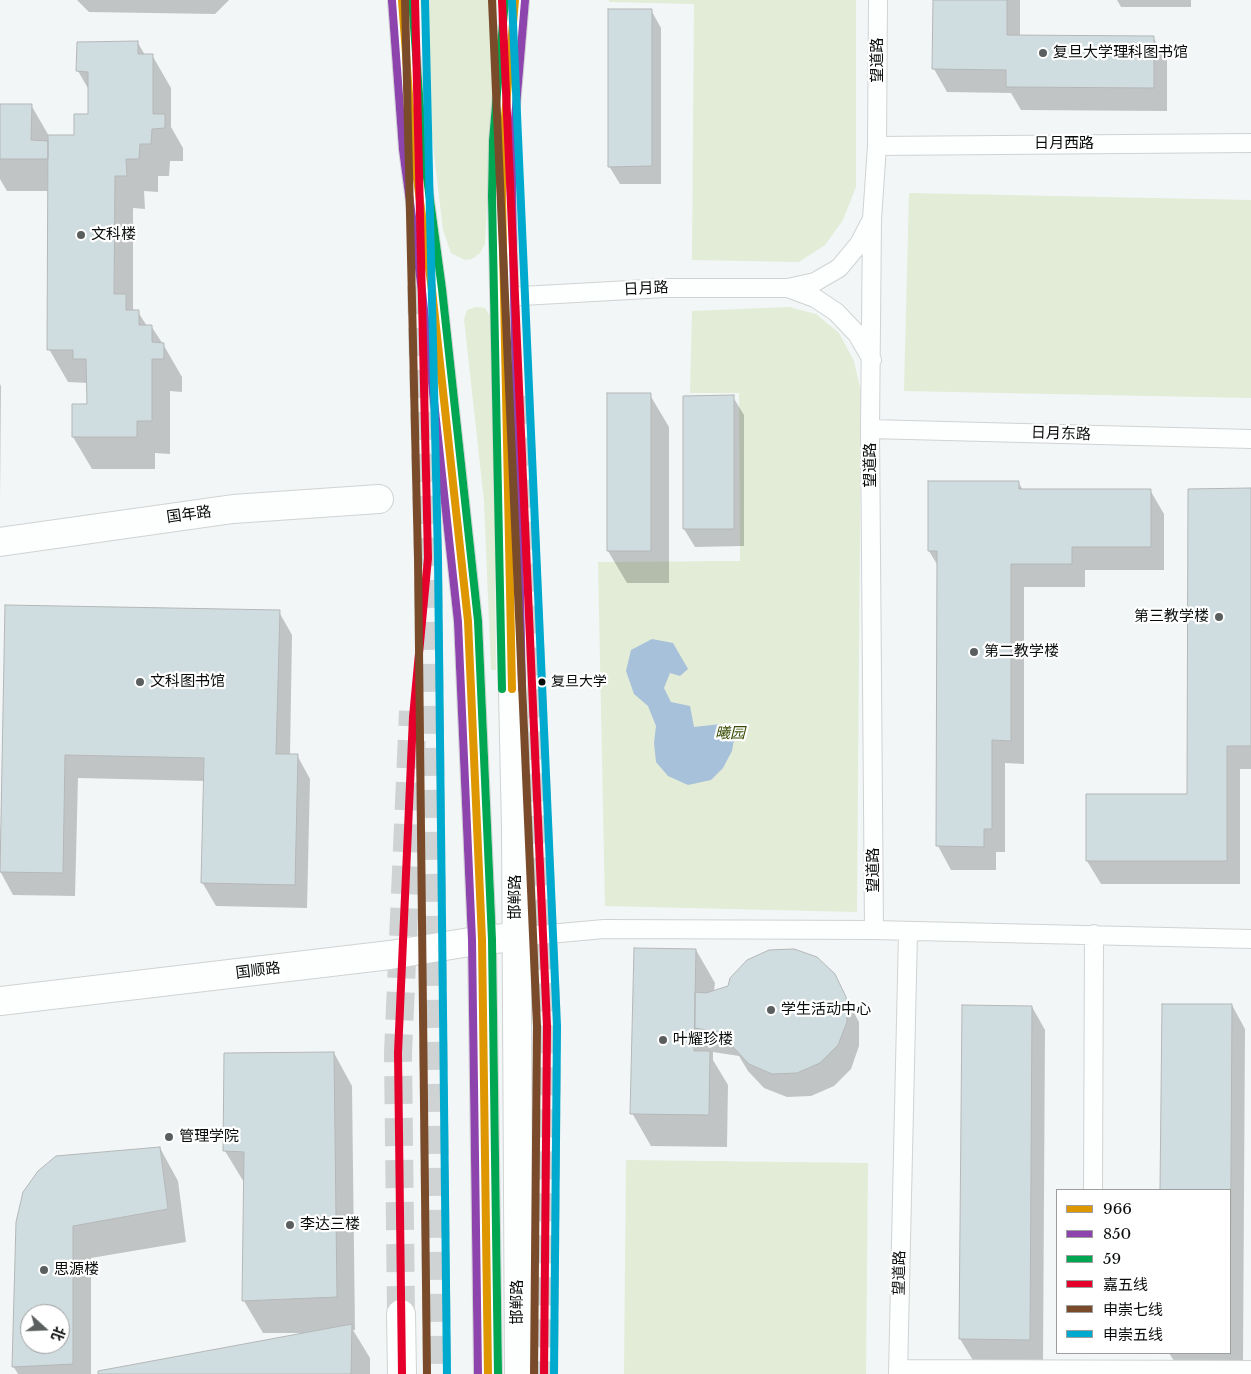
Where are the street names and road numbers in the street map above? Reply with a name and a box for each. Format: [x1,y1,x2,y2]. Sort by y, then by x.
street label: 望道路 [869,38,887,82]
street label: 日月西路 [1034,135,1094,153]
street label: 日月路 [623,279,669,299]
street label: 日月东路 [1031,424,1091,444]
street label: 望道路 [862,443,880,487]
street label: 国年路 [165,503,213,527]
street label: 望道路 [865,848,883,892]
street label: 邯郸路 [507,875,525,919]
street label: 国顺路 [235,959,281,983]
street label: 望道路 [891,1250,909,1296]
street label: 邯郸路 [509,1280,527,1324]

